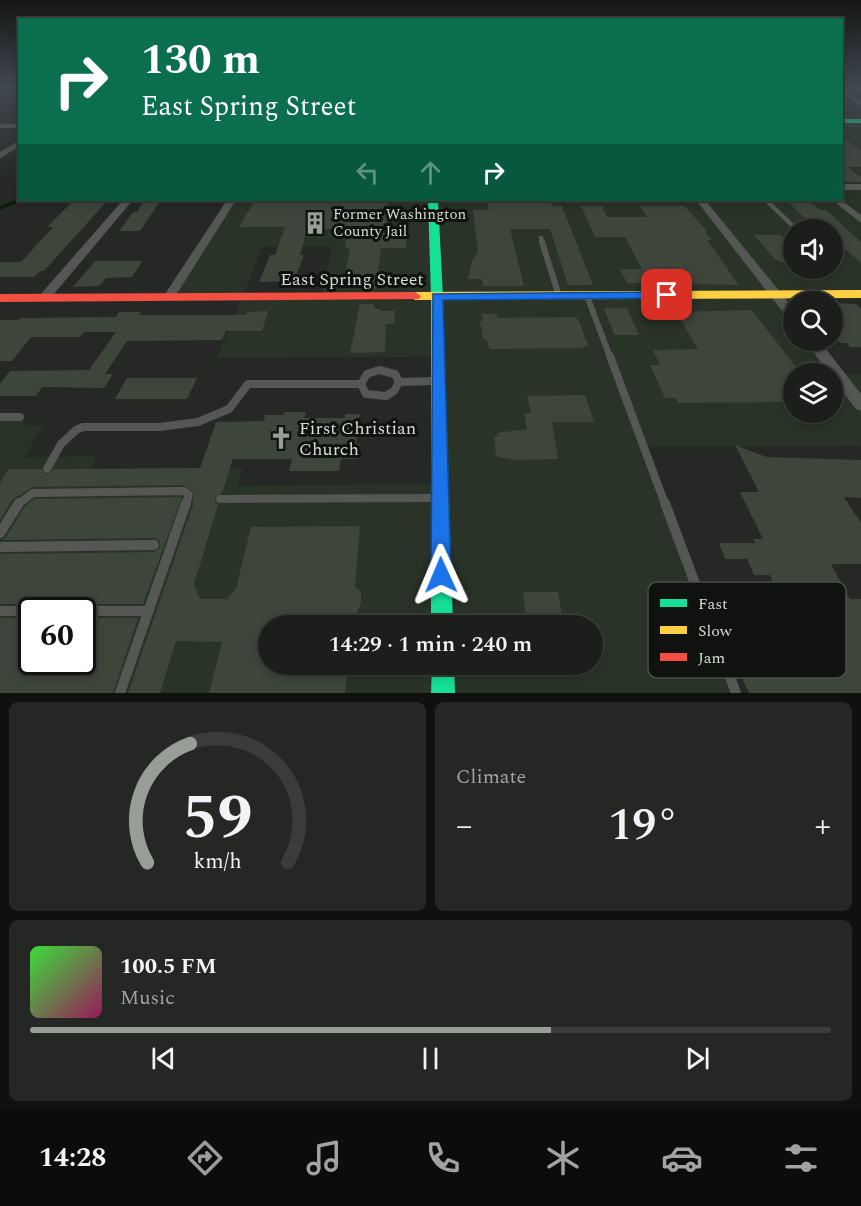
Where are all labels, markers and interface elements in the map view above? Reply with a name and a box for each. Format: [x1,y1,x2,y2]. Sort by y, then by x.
text: 130 m [141,29,260,92]
icon: right [42,42,120,120]
text: East Spring Street [141,86,356,128]
icon: left [351,156,384,189]
icon: ahead [414,156,447,189]
icon: right [477,156,510,189]
place label: Former Washington County Jail [333,203,467,243]
building icon: Former Washington County Jail [302,210,328,236]
map controls [783,219,843,423]
button: sound [783,219,843,279]
street label: East Spring Street [280,266,424,293]
pin [641,269,692,320]
icon: arrive [650,278,683,311]
button: search [783,291,843,351]
button: layers [783,363,843,423]
place label: First Christian Church [299,415,416,463]
church icon: First Christian Church [268,425,294,451]
position arrow [409,543,473,607]
legend [648,582,846,678]
text: Fast [698,592,728,616]
speed limit sign: 60 [18,597,96,675]
text: Slow [698,619,733,643]
text: 14:29 · 1 min · 240 m [329,628,532,661]
text: Jam [698,646,726,670]
text: Climate [456,762,526,792]
text: 59 [182,771,253,866]
text: 19° [608,791,679,860]
text: − [456,801,473,851]
text: + [815,801,831,851]
text: km/h [193,846,242,879]
text: 100.5 FM [120,950,217,983]
text: Music [120,983,175,1013]
icon: previous [147,1042,180,1075]
icon: pause [414,1042,447,1075]
icon: next [681,1042,714,1075]
text: 14:28 [39,1137,106,1179]
icon: directions [184,1137,226,1179]
icon: music [303,1137,345,1179]
icon: phone [422,1137,464,1179]
icon: climate [542,1137,584,1179]
icon: car [661,1137,703,1179]
icon: filters [780,1137,822,1179]

